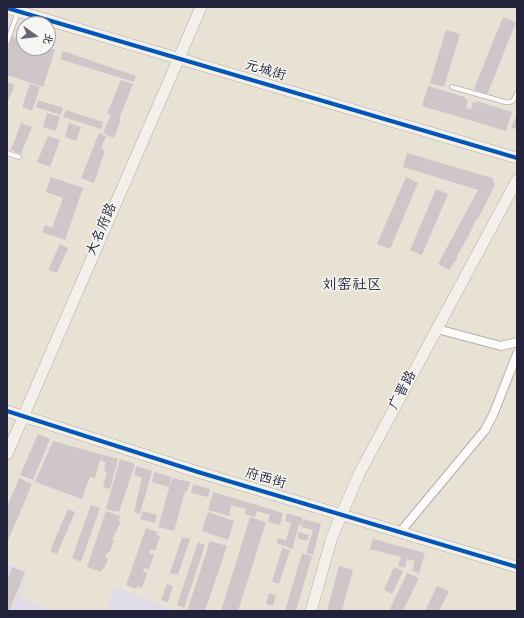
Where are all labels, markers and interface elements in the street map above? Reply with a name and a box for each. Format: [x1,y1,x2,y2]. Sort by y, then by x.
north arrow [16,16,56,56]
text: 北 [40,32,54,45]
street label: 元城街 [242,58,288,86]
street label: 大名府路 [84,201,122,259]
district label: 刘窑社区 [322,278,382,296]
street label: 广晋路 [387,369,421,413]
street label: 府西街 [242,466,288,494]

